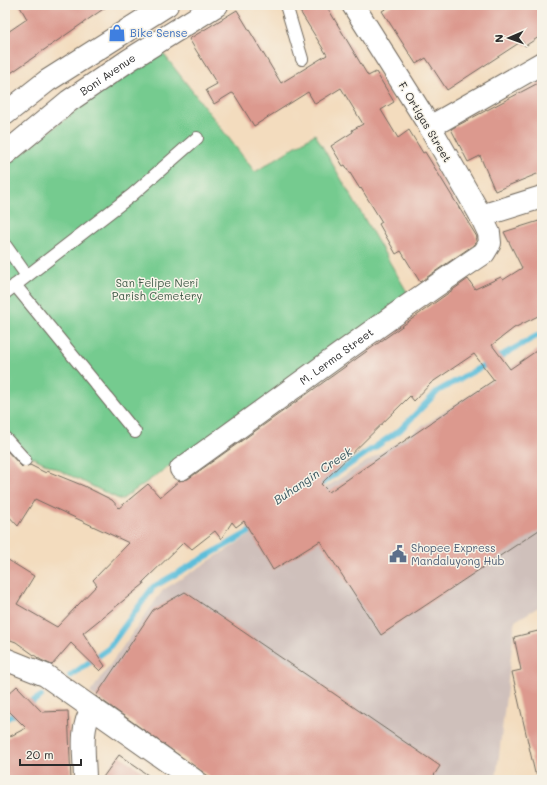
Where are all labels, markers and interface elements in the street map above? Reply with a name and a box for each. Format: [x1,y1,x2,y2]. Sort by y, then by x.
north arrow [489,18,529,58]
shop icon: Bike Sense [107,23,127,43]
place label: Bike Sense [130,25,188,40]
text: N [491,34,506,43]
street label: Boni Avenue [77,50,138,99]
street label: F. Ortigas Street [395,79,455,165]
park label: San Felipe Neri Parish Cemetery [112,275,203,303]
street label: M. Lerma Street [296,324,376,388]
water label: Buhangin Creek [270,443,356,507]
place label: Shopee Express Mandaluyong Hub [411,540,504,568]
public building icon: Shopee Express Mandaluyong Hub [388,544,408,564]
scale bar [20,741,81,767]
text: 20 m [26,746,54,762]

